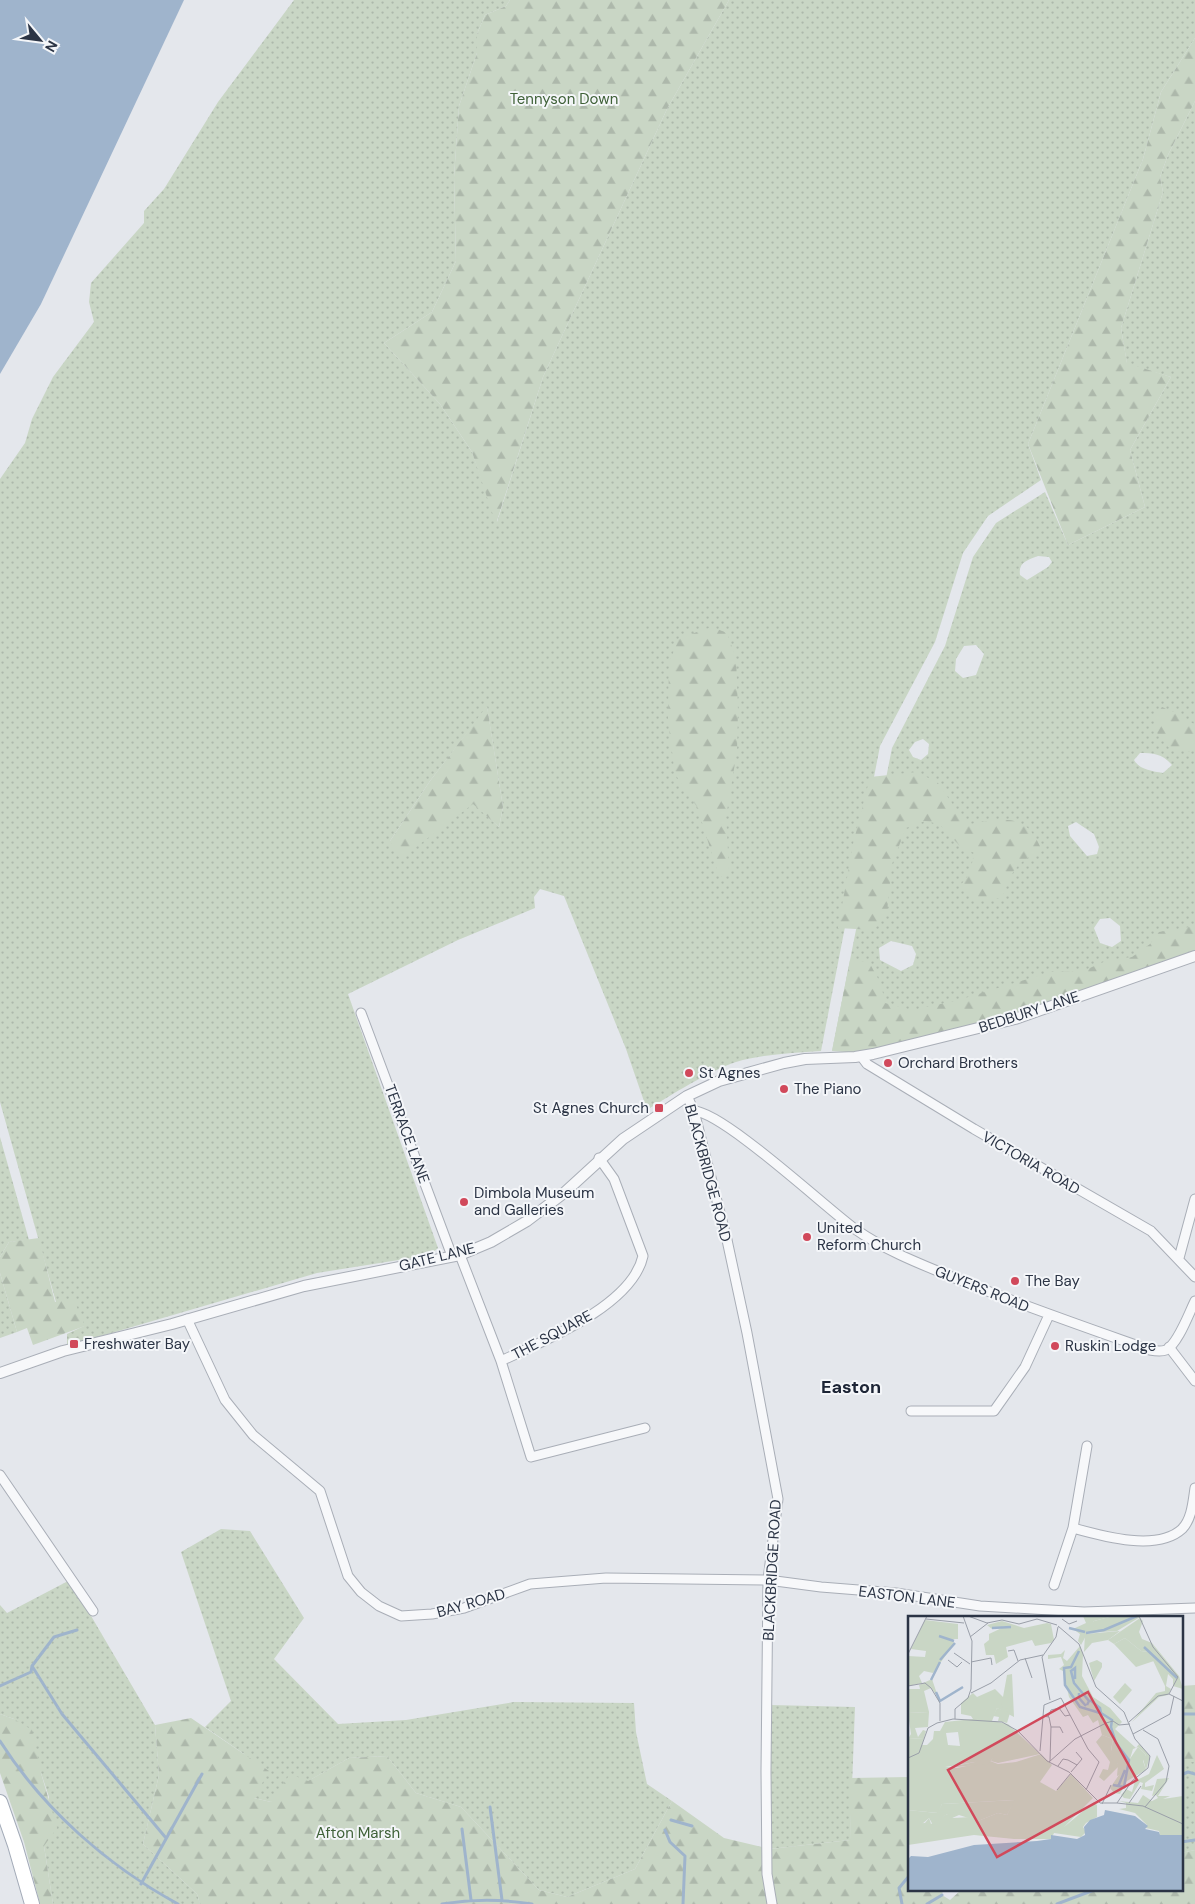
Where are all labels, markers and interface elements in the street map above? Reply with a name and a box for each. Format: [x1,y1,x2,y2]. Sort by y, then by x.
north arrow [15,15,65,65]
text: N [41,37,62,55]
park label: Tennyson Down [510,89,618,109]
street label: BEDBURY LANE [976,986,1082,1038]
place label: Orchard Brothers [898,1053,1018,1073]
marker: Orchard Brothers [882,1057,894,1069]
place label: St Agnes [699,1063,761,1083]
marker: St Agnes [683,1067,695,1079]
place label: The Piano [794,1079,862,1099]
street label: TERRACE LANE [380,1082,434,1186]
marker: The Piano [778,1083,790,1095]
place label: St Agnes Church [533,1098,649,1118]
marker: St Agnes Church [653,1102,665,1114]
street label: BLACKBRIDGE ROAD [680,1102,736,1244]
street label: VICTORIA ROAD [978,1127,1084,1199]
place label: Dimbola Museum and Galleries [474,1183,594,1220]
marker: Dimbola Museum and Galleries [458,1196,470,1208]
place label: United Reform Church [817,1218,921,1255]
marker: United Reform Church [801,1231,813,1243]
street label: GATE LANE [397,1238,477,1276]
street label: GUYERS ROAD [932,1261,1032,1317]
place label: The Bay [1025,1271,1081,1291]
marker: The Bay [1009,1275,1021,1287]
street label: THE SQUARE [508,1305,596,1365]
place label: Freshwater Bay [84,1334,191,1354]
place label: Ruskin Lodge [1065,1336,1156,1356]
marker: Freshwater Bay [68,1338,80,1350]
marker: Ruskin Lodge [1049,1340,1061,1352]
district label: Easton [821,1375,881,1399]
street label: BLACKBRIDGE ROAD [758,1499,786,1641]
street label: EASTON LANE [857,1581,957,1613]
street label: BAY ROAD [434,1584,508,1622]
inset map [908,1616,1182,1892]
park label: Afton Marsh [316,1823,400,1843]

